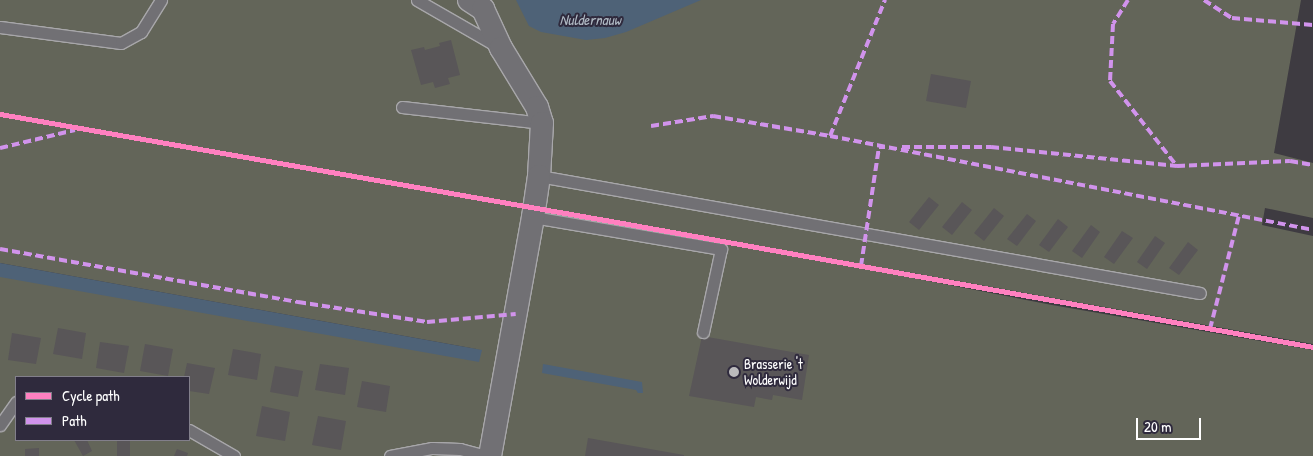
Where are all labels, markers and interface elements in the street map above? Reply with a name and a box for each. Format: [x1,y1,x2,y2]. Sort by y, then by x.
water label: Nuldernauw [559,11,621,29]
place label: Brasserie 't Wolderwijd [744,356,803,388]
marker: Brasserie 't Wolderwijd [728,366,740,378]
legend [15,376,190,441]
text: Cycle path [62,385,120,406]
scale bar [1138,408,1203,440]
text: Path [62,410,87,431]
text: 20 m [1144,416,1171,437]

